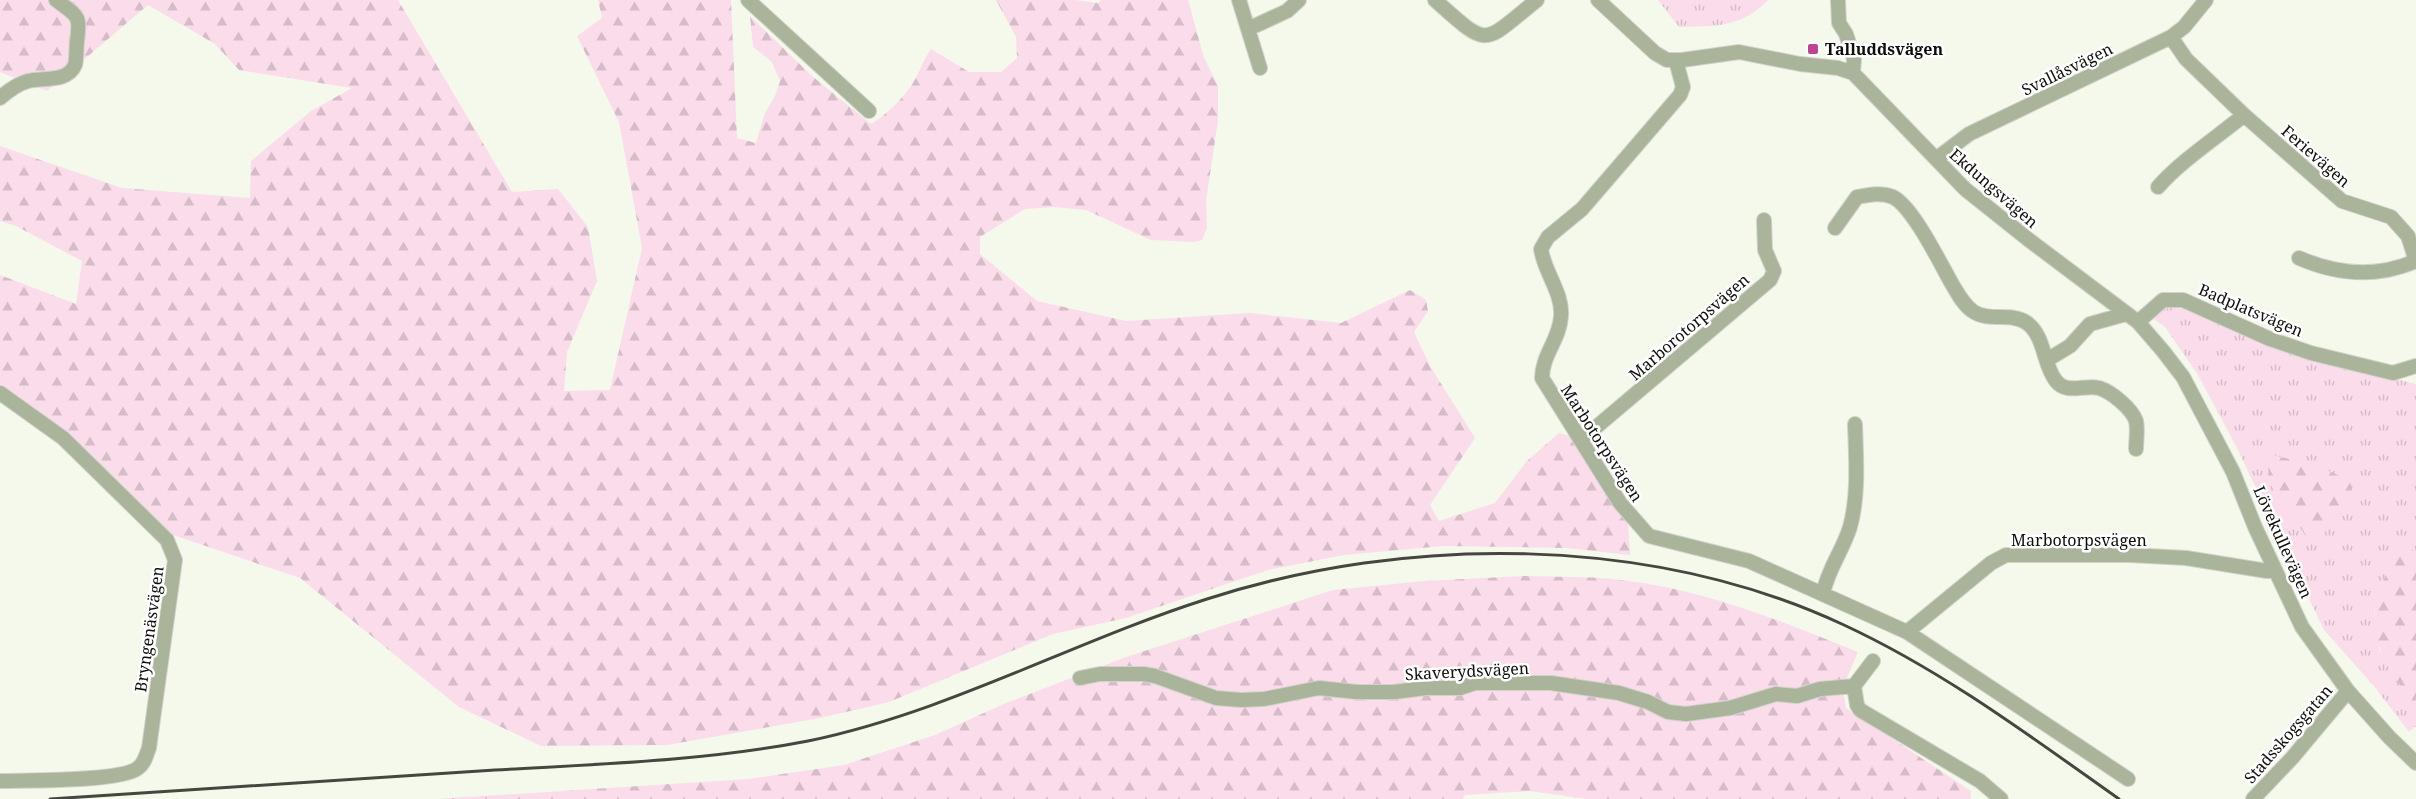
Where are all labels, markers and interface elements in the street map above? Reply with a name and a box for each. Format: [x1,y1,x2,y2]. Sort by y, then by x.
street label: Svallåsvägen [2018,37,2116,101]
place label: Talluddsvägen [1825,38,1943,60]
marker: Talluddsvägen [1806,42,1820,56]
street label: Ferievägen [2277,120,2355,192]
street label: Ekdungsvägen [1945,143,2043,233]
street label: Marborotorpsvägen [1624,269,1754,385]
street label: Badplatsvägen [2195,278,2307,342]
street label: Marbotorpsvägen [1556,380,1648,506]
street label: Lövekullevägen [2248,482,2318,602]
street label: Marbotorpsvägen [2011,529,2147,551]
street label: Bryngenäsvägen [129,565,169,693]
street label: Skaverydsvägen [1404,657,1530,685]
street label: Stadsskogsgatan [2239,680,2337,788]

